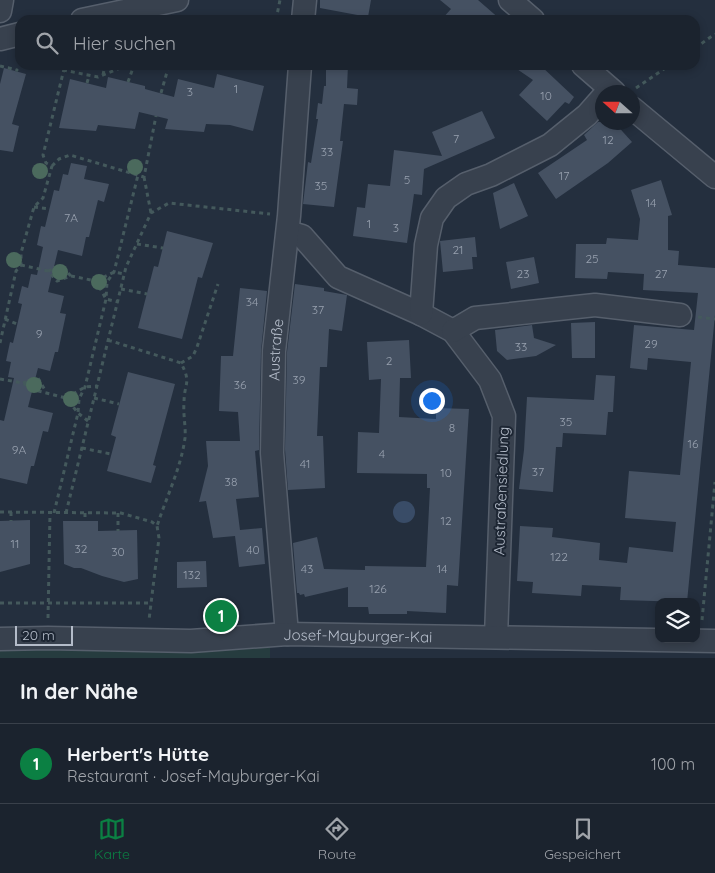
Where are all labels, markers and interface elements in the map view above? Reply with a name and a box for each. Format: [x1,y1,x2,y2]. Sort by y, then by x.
search box [15,15,700,70]
icon: search [33,29,61,57]
text: Hier suchen [73,31,176,55]
house number: 1 [234,81,238,96]
house number: 3 [187,84,193,99]
north arrow [595,85,640,130]
house number: 10 [540,88,552,103]
house number: 7 [453,131,459,146]
house number: 12 [602,132,614,147]
house number: 33 [321,144,333,159]
house number: 17 [559,168,569,183]
house number: 5 [404,172,410,187]
house number: 35 [315,178,327,193]
house number: 14 [646,195,656,210]
house number: 7A [64,210,78,225]
house number: 1 [367,216,371,231]
house number: 3 [393,220,399,235]
house number: 21 [452,242,464,257]
house number: 25 [585,251,599,266]
house number: 23 [517,266,529,281]
house number: 27 [655,266,667,281]
house number: 34 [246,294,258,309]
house number: 37 [312,302,324,317]
street label: Austraße [264,318,287,381]
house number: 9 [36,326,43,341]
house number: 29 [644,336,658,351]
house number: 33 [515,339,527,354]
house number: 2 [386,353,393,368]
house number: 39 [293,372,306,387]
house number: 36 [234,377,247,392]
your location [419,388,445,414]
house number: 35 [560,414,572,429]
house number: 8 [449,420,455,435]
street label: Austraßensiedlung [489,426,513,556]
house number: 16 [688,436,699,451]
house number: 9A [12,442,26,457]
house number: 4 [379,446,385,461]
house number: 41 [300,456,310,471]
house number: 37 [532,464,544,479]
house number: 10 [440,465,452,480]
house number: 38 [225,474,237,489]
house number: 12 [440,513,452,528]
house number: 11 [11,536,19,551]
house number: 32 [75,541,88,556]
house number: 40 [246,542,260,557]
house number: 30 [111,544,125,559]
house number: 122 [550,549,568,564]
house number: 43 [301,561,313,576]
house number: 14 [437,561,447,576]
house number: 132 [183,567,201,582]
house number: 126 [369,581,387,596]
pin: 1 [205,597,237,635]
map controls [655,598,700,643]
button: layers [655,598,700,643]
scale bar [15,623,72,646]
street label: Josef-Mayburger-Kai [283,624,433,646]
text: 20 m [22,626,55,644]
text: In der Nähe [20,678,138,704]
text: Herbert's Hütte [67,742,209,766]
text: 1 [33,754,39,774]
text: 100 m [651,754,695,774]
text: Restaurant · Josef-Mayburger-Kai [67,766,320,786]
tab: Karte [94,815,130,863]
tab: Route [318,815,356,863]
tab: Gespeichert [544,815,621,863]

